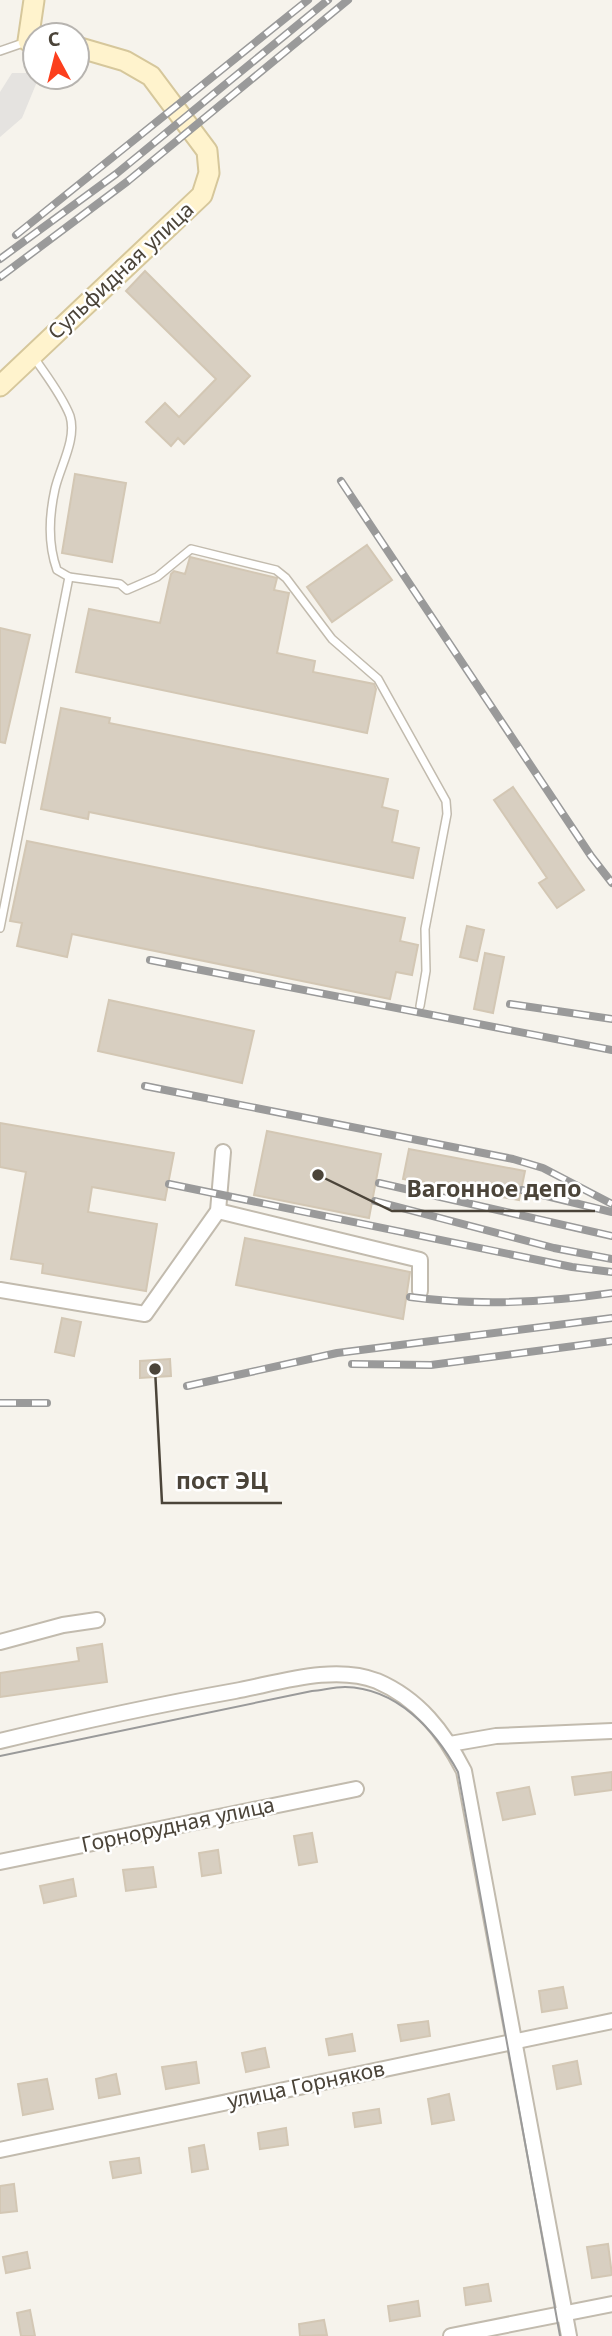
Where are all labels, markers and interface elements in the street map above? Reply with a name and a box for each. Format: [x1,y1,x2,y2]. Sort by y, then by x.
north arrow [21,21,91,91]
text: С [46,25,62,53]
street label: Сульфидная улица [41,195,199,345]
callout: Вагонное депо [392,1167,595,1211]
text: Вагонное депо [406,1172,582,1204]
callout: пост ЭЦ [162,1459,282,1503]
text: пост ЭЦ [176,1464,268,1496]
street label: Горнорудная улица [79,1790,277,1858]
street label: улица Горняков [225,2054,387,2114]

